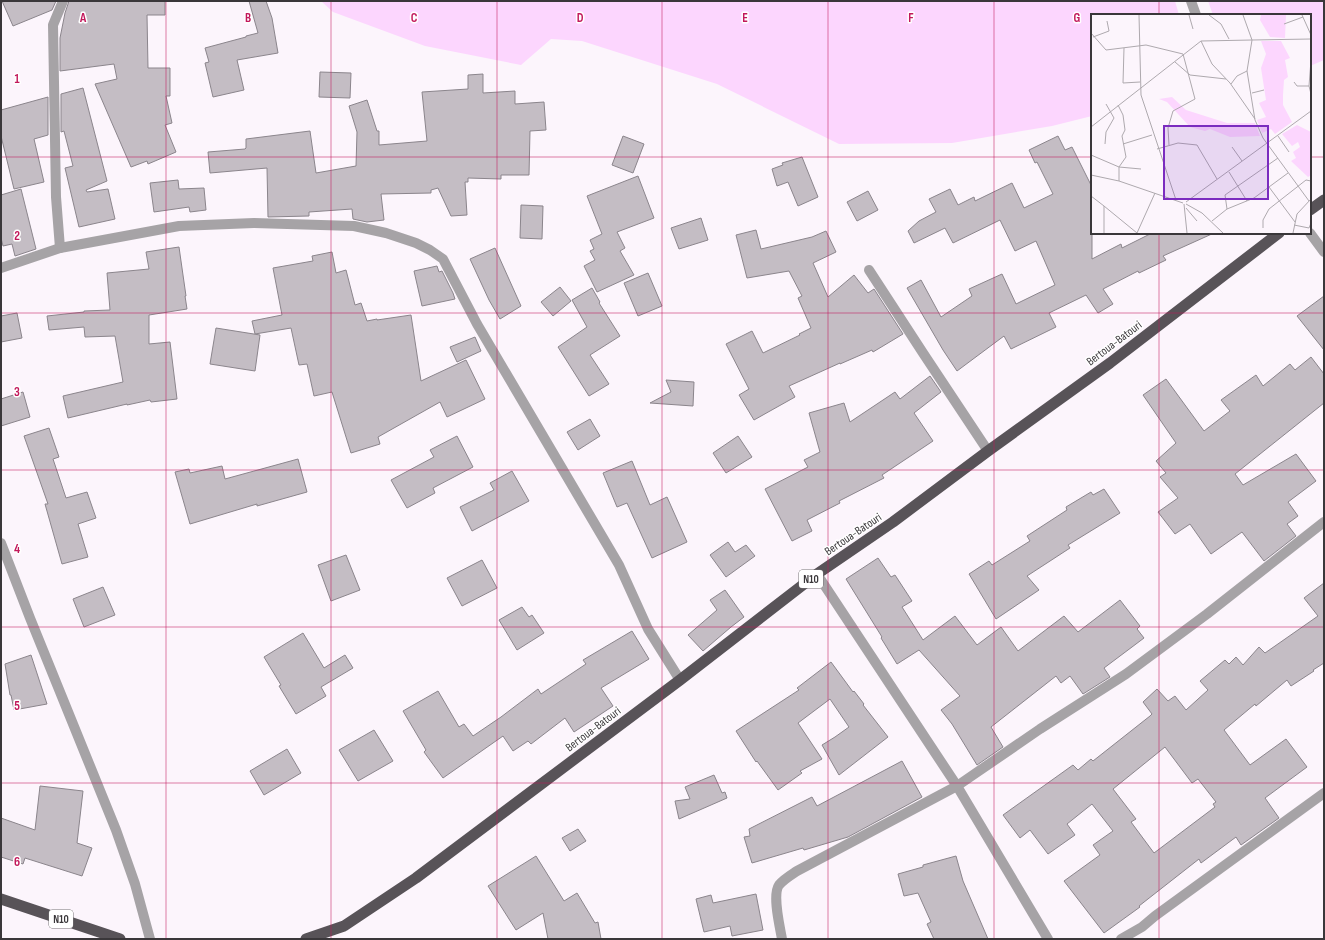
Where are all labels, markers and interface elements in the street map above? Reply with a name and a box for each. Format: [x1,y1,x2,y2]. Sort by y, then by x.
text: A [79,10,87,26]
text: B [245,10,251,26]
text: C [411,10,418,26]
text: D [577,10,584,26]
text: E [742,10,748,26]
text: F [908,10,914,26]
text: G [1074,10,1081,26]
inset map [1091,14,1311,234]
text: 1 [14,71,20,87]
text: 2 [14,228,20,244]
street label: Bertoua-Batouri [1084,318,1145,369]
text: 3 [14,384,20,400]
street label: Bertoua-Batouri [822,510,885,559]
text: 4 [14,541,20,557]
road number: N10 [799,570,823,588]
text: 5 [14,698,20,714]
street label: Bertoua-Batouri [563,704,624,755]
text: 6 [14,854,20,870]
road number: N10 [49,910,73,928]

